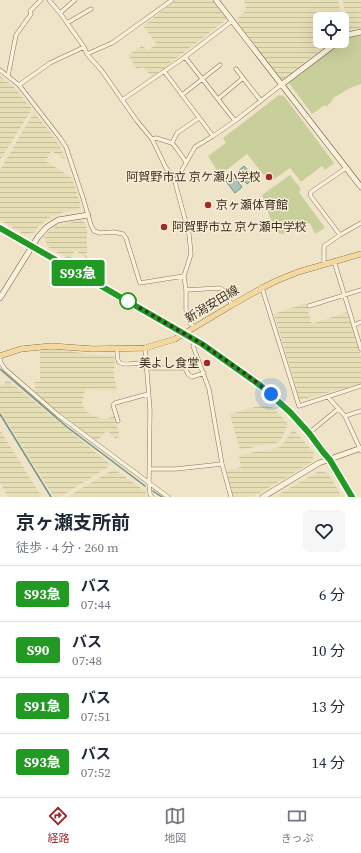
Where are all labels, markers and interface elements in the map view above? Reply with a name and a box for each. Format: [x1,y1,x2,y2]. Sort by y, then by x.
map controls [313,12,349,48]
button: locate [313,12,349,48]
place label: 阿賀野市立 京ケ瀬小学校 [126,169,261,185]
marker: 阿賀野市立 京ケ瀬小学校 [264,172,274,182]
place label: 京ヶ瀬体育館 [216,197,288,213]
marker: 京ヶ瀬体育館 [203,200,213,210]
place label: 阿賀野市立 京ケ瀬中学校 [172,219,307,235]
marker: 阿賀野市立 京ケ瀬中学校 [159,222,169,232]
line badge: S93急 [50,260,106,286]
text: S93急 [60,263,96,283]
street label: 新潟安田線 [182,282,242,326]
unlabelled marker [119,292,137,310]
place label: 美よし食堂 [139,355,199,371]
marker: 美よし食堂 [202,358,212,368]
your location [261,384,281,404]
text: 京ヶ瀬支所前 [16,509,130,535]
button: heart [303,510,345,552]
text: 徒歩 · 4 分 · 260 m [16,539,119,556]
text: バス [81,575,111,596]
text: S93急 [24,584,61,604]
text: 6 分 [319,584,345,605]
text: 07:44 [81,596,111,613]
text: バス [72,631,102,652]
text: S90 [27,640,49,660]
text: 10 分 [312,640,345,661]
text: 07:48 [72,652,102,669]
text: バス [81,687,111,708]
text: S91急 [24,696,61,716]
text: 13 分 [312,696,345,717]
text: 07:51 [81,708,111,725]
text: バス [81,743,111,764]
text: S93急 [24,752,61,772]
text: 14 分 [312,752,345,773]
text: 07:52 [81,764,111,781]
tab: 経路 [47,805,69,846]
tab: 地図 [164,805,186,846]
tab: きっぷ [281,805,314,846]

